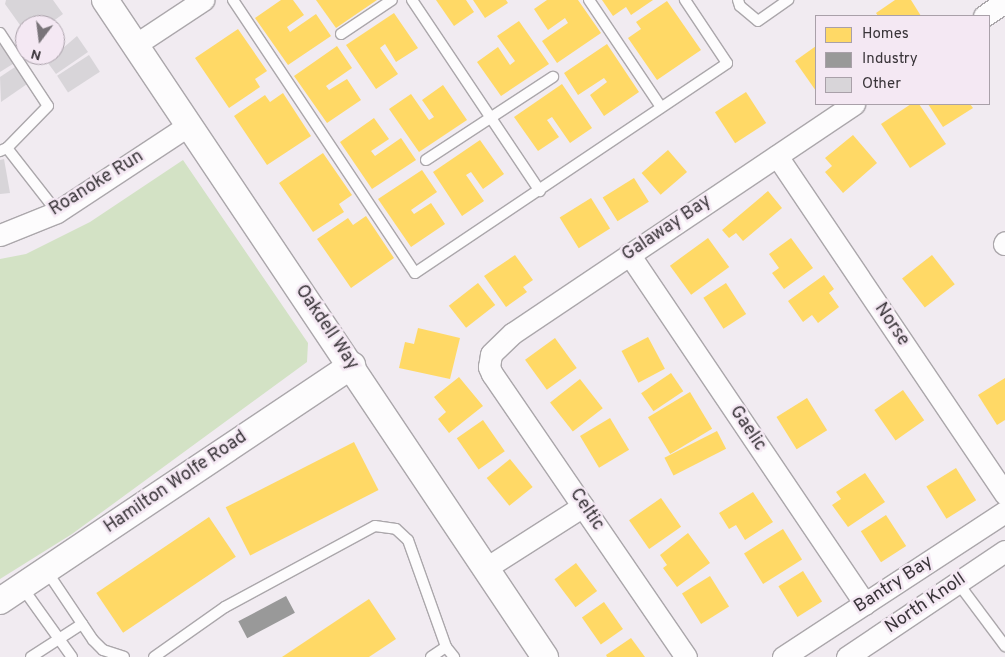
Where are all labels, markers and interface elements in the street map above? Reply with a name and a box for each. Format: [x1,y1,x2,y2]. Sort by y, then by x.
north arrow [15,15,65,65]
legend [815,15,990,105]
text: Homes [862,25,909,44]
text: N [29,44,43,64]
text: Industry [862,50,918,69]
text: Other [862,75,901,94]
street label: Roanoke Run [46,146,148,222]
street label: Galaway Bay [618,191,716,267]
street label: Oakdell Way [290,281,362,375]
street label: Norse [869,299,913,351]
street label: Gaelic [724,402,770,456]
street label: Hamilton Wolfe Road [100,427,252,539]
street label: Celtic [564,485,608,535]
street label: Bantry Bay [851,552,937,618]
street label: North Knoll [882,569,970,639]

